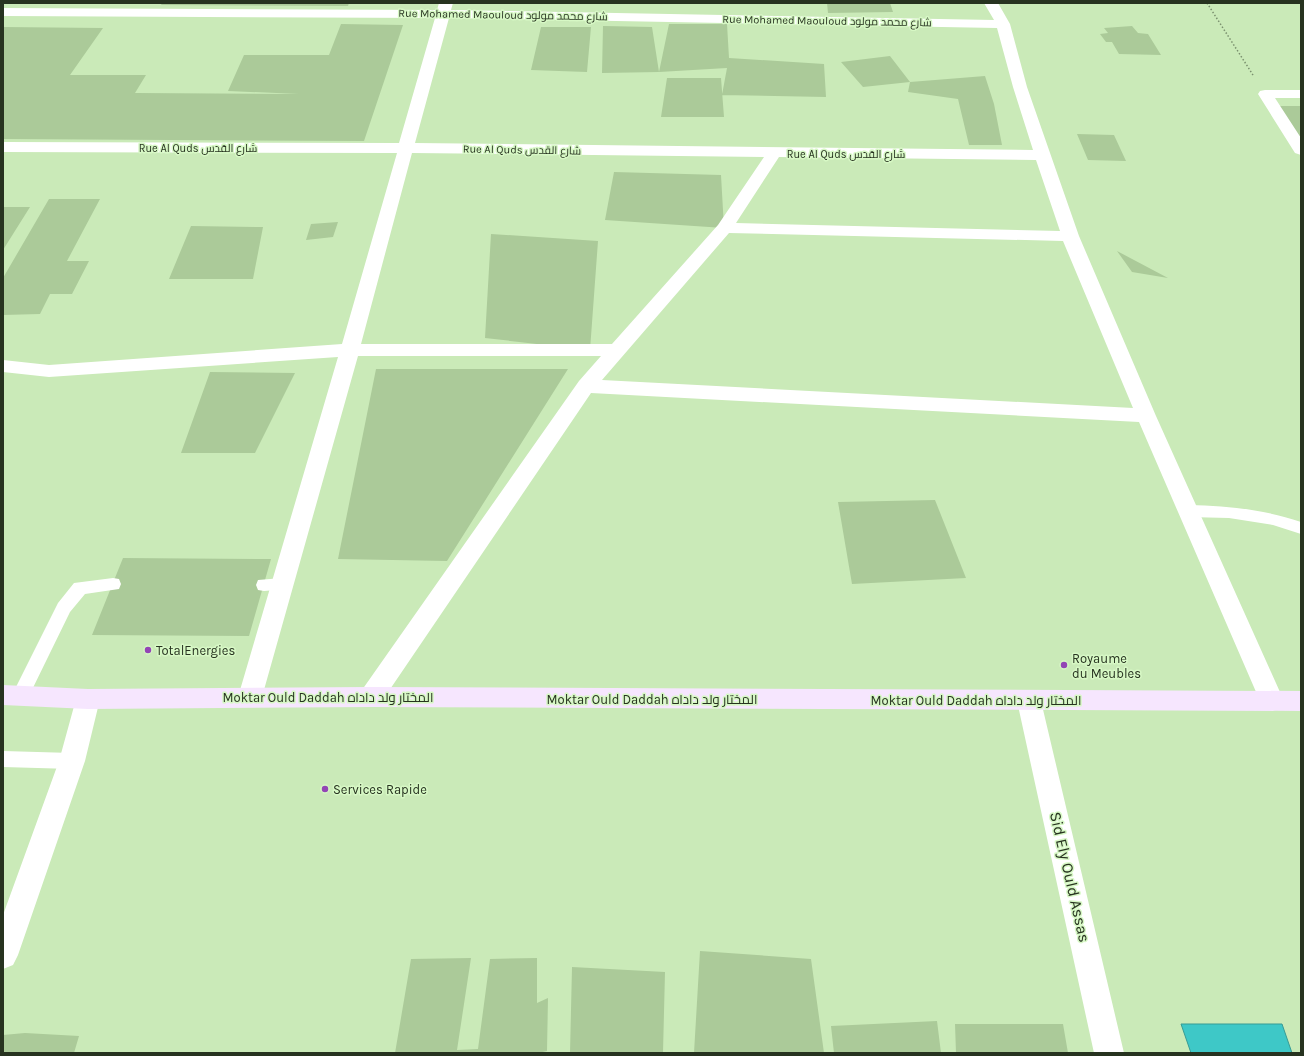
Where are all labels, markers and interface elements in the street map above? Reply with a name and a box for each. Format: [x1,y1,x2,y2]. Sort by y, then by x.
street label: Rue Mohamed Maouloud شارع محمد مولود [398,7,608,24]
street label: Rue Mohamed Maouloud شارع محمد مولود [722,13,932,30]
street label: Rue Al Quds شارع القدس [139,142,257,156]
street label: Rue Al Quds شارع القدس [463,142,581,159]
street label: Rue Al Quds شارع القدس [787,148,905,162]
place label: TotalEnergies [156,643,235,658]
marker: TotalEnergies [143,645,153,655]
place label: Royaume du Meubles [1072,651,1141,681]
marker: Royaume du Meubles [1059,660,1069,670]
street label: Moktar Ould Daddah المختار ولد داداه [223,690,433,705]
street label: Moktar Ould Daddah المختار ولد داداه [547,692,757,707]
street label: Moktar Ould Daddah المختار ولد داداه [871,693,1081,708]
place label: Services Rapide [333,782,427,797]
marker: Services Rapide [320,784,330,794]
street label: Sid Ely Ould Assas [1046,810,1094,944]

